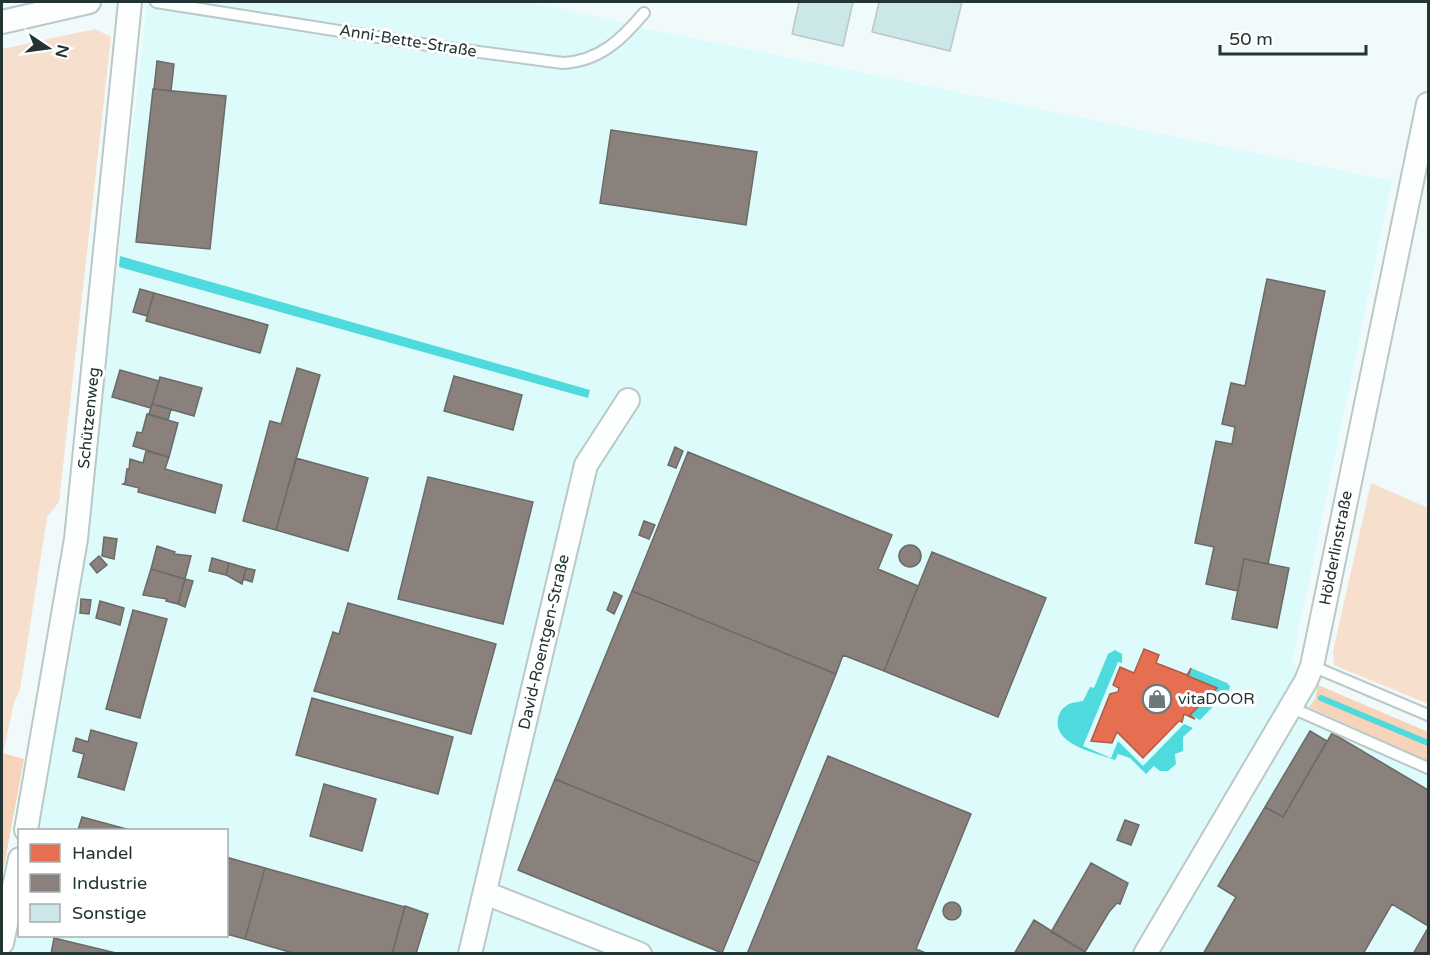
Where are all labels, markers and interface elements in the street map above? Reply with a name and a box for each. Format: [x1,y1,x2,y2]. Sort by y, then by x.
north arrow [18,18,78,78]
scale bar [1220,18,1366,56]
street label: Anni-Bette-Straße [338,20,478,62]
text: 50 m [1229,28,1273,50]
text: N [50,43,73,60]
street label: Schützenweg [74,366,104,470]
street label: Hölderlinstraße [1315,489,1357,607]
street label: David-Roentgen-Straße [514,552,574,732]
shop icon: vitaDOOR [1141,683,1173,715]
place label: vitaDOOR [1178,689,1255,709]
legend [18,829,228,937]
text: Handel [72,842,133,864]
text: Industrie [72,872,147,894]
text: Sonstige [72,902,146,924]

